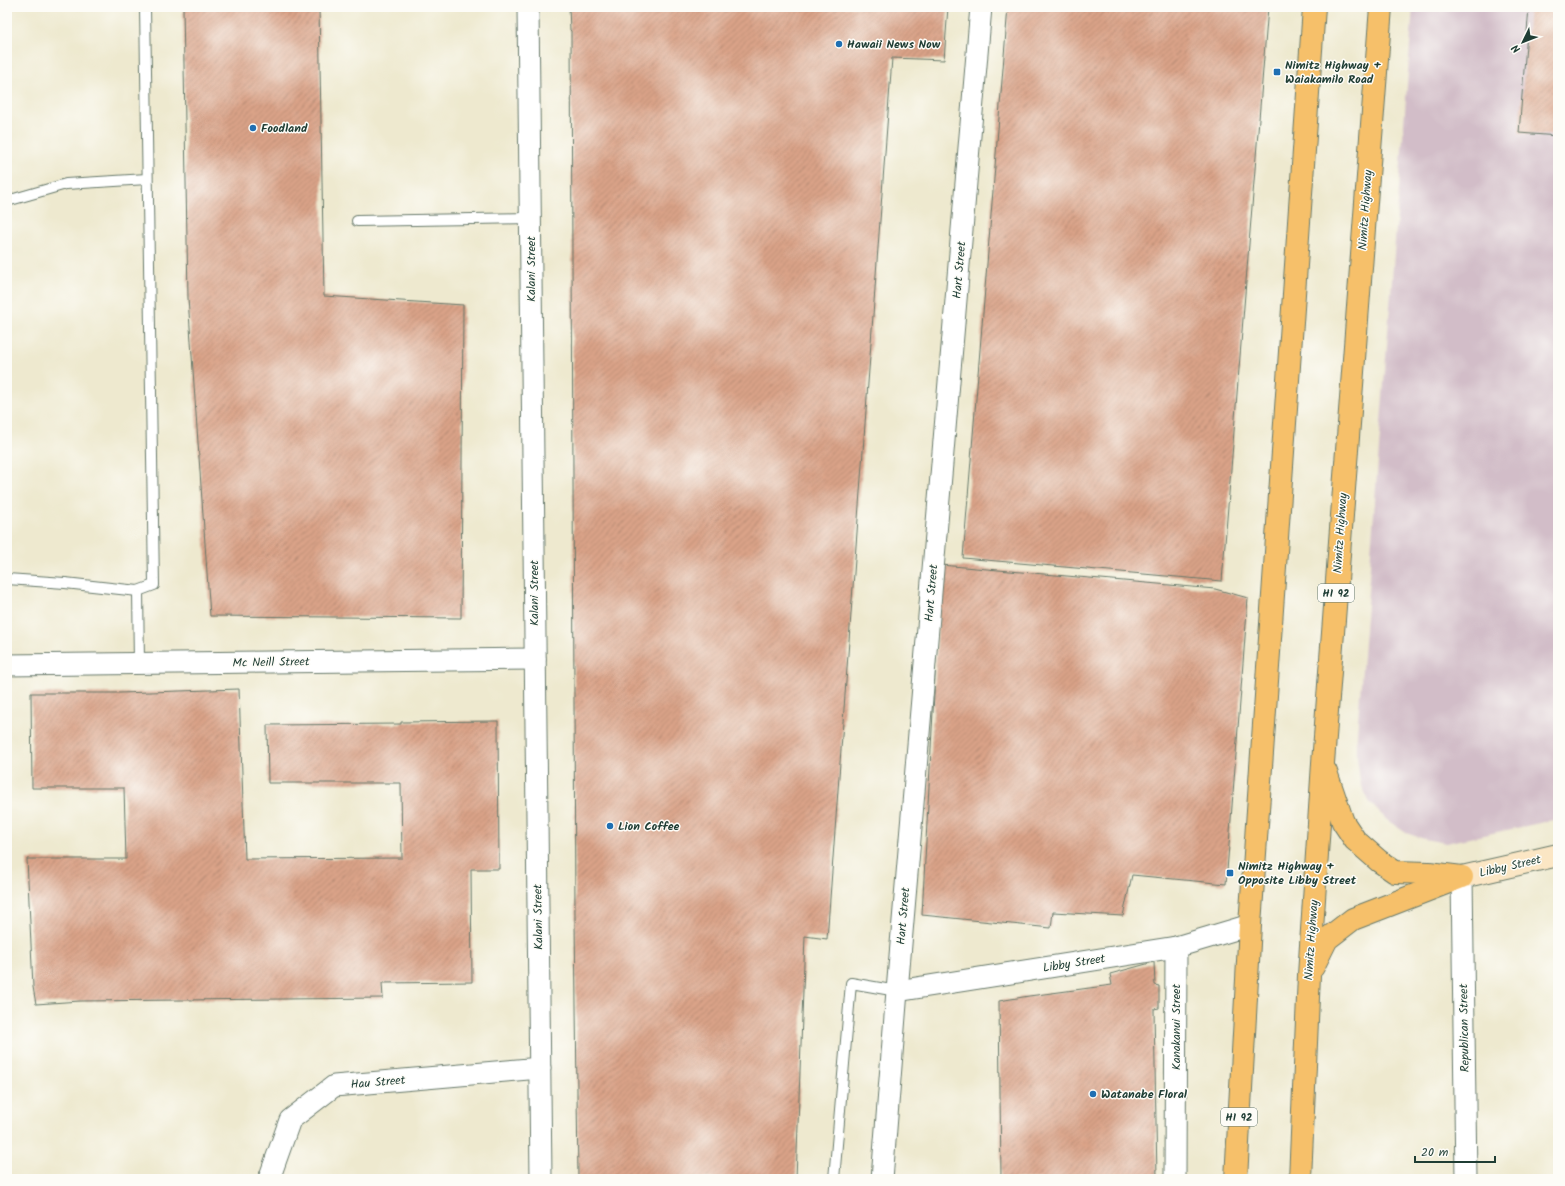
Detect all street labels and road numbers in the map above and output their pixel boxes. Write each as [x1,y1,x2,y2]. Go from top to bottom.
street label: Nimitz Highway [1353,169,1378,251]
street label: Kalani Street [522,236,541,302]
street label: Hart Street [948,240,971,300]
street label: Nimitz Highway [1328,492,1353,574]
street label: Kalani Street [525,560,544,626]
street label: Hart Street [920,563,943,623]
road number: HI 92 [1318,584,1354,602]
street label: Mc Neill Street [232,652,310,673]
street label: Libby Street [1477,850,1543,883]
street label: Kalani Street [528,884,549,950]
street label: Hart Street [892,886,915,946]
street label: Nimitz Highway [1299,899,1324,981]
street label: Libby Street [1042,949,1107,978]
street label: Republican Street [1454,983,1475,1072]
street label: Kanakanui Street [1167,984,1186,1070]
street label: Hau Street [350,1071,406,1094]
road number: HI 92 [1221,1108,1257,1126]

